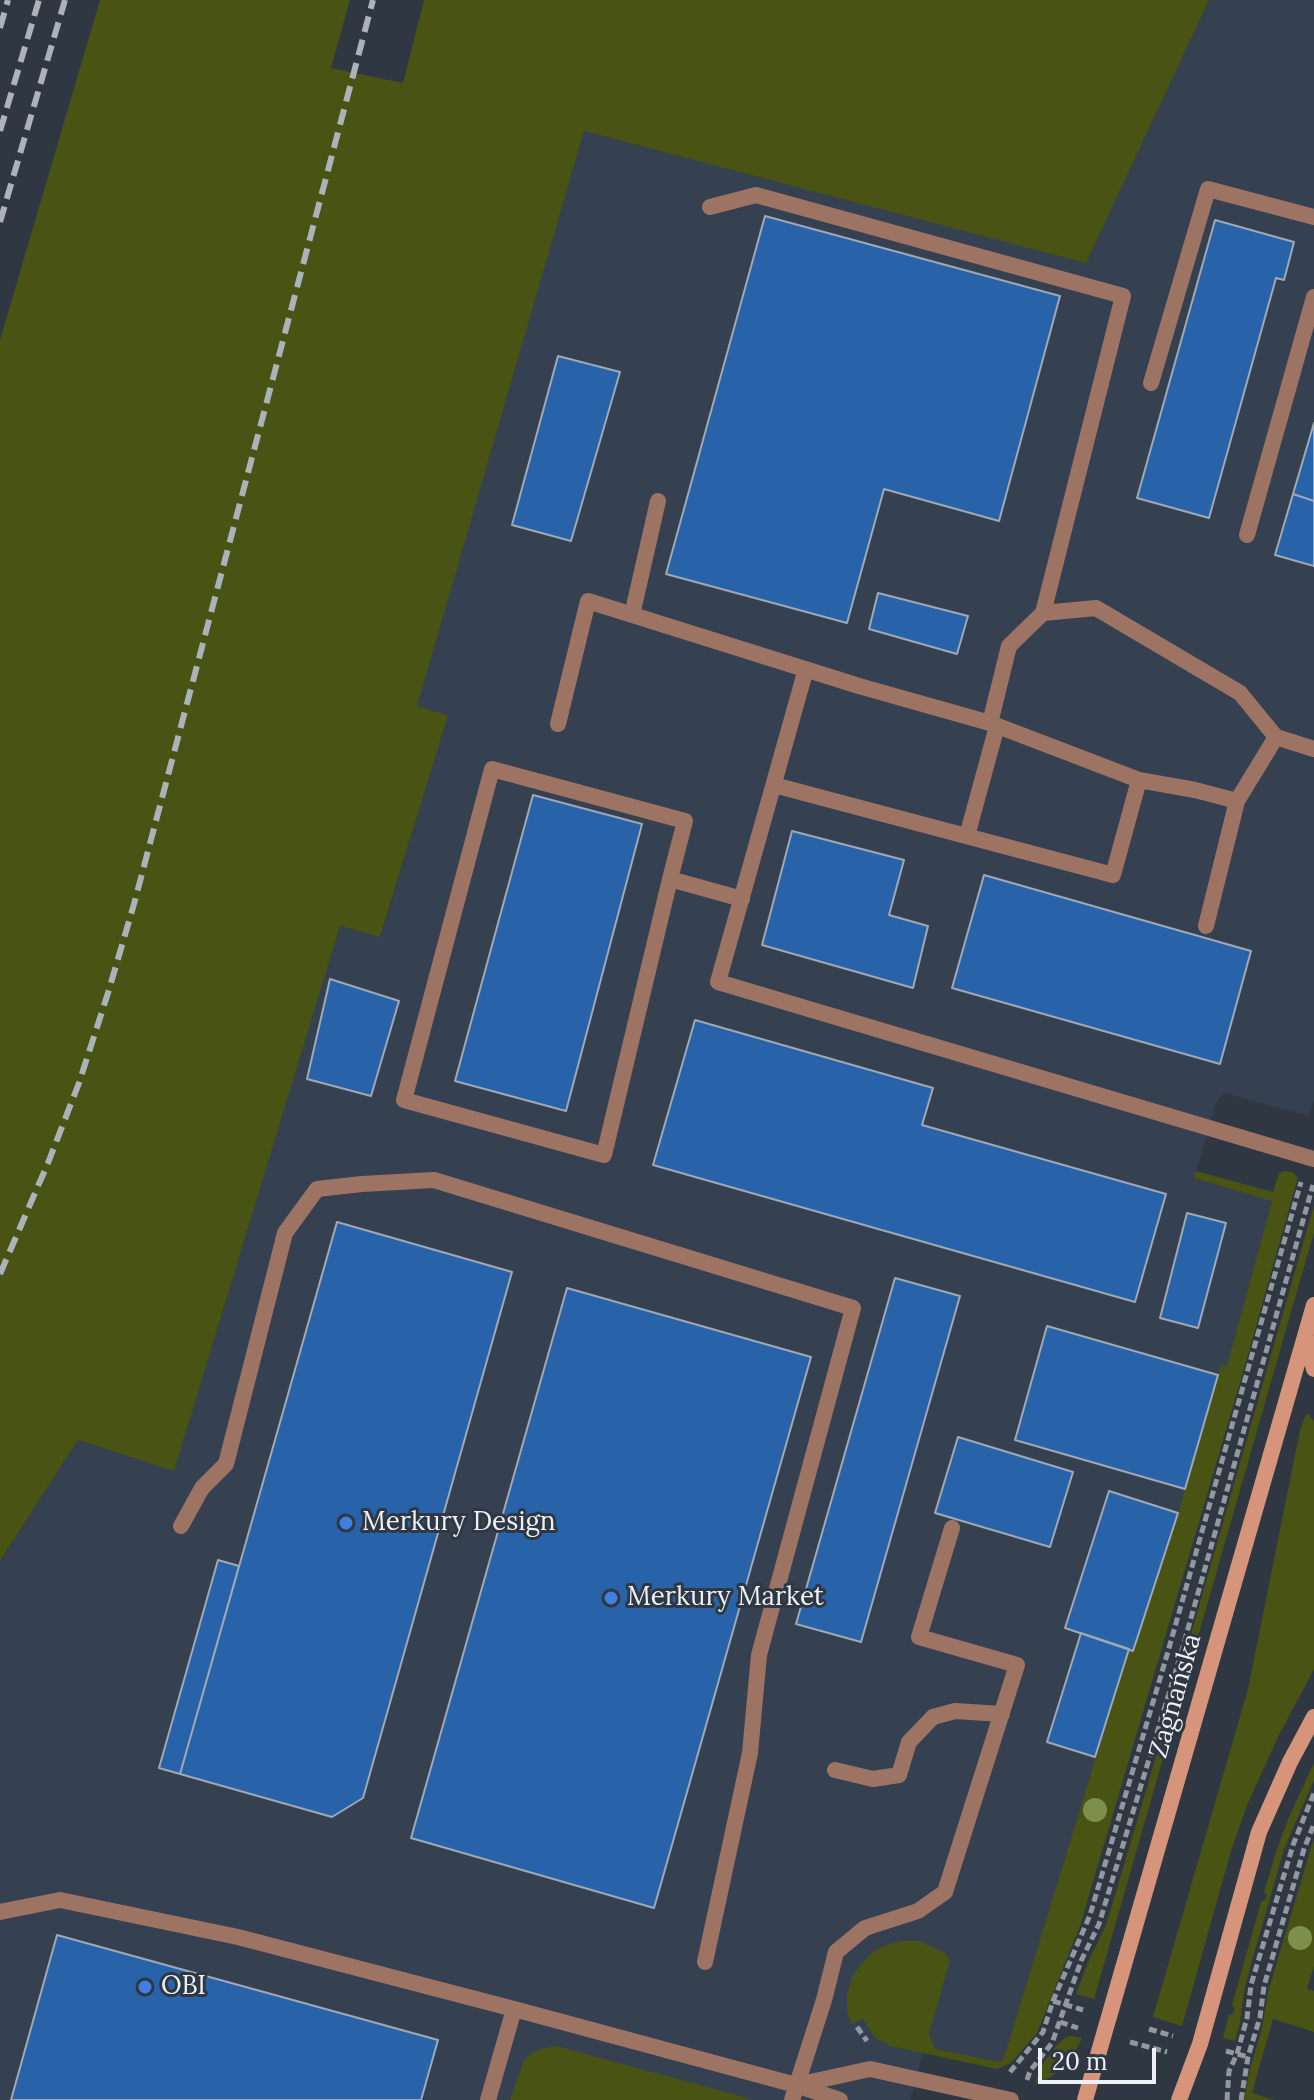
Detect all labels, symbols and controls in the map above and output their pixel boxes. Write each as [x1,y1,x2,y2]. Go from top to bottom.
place label: Merkury Design [362,1507,556,1539]
marker: Merkury Design [337,1514,355,1532]
place label: Merkury Market [627,1582,824,1614]
marker: Merkury Market [602,1589,620,1607]
street label: Zagnańska [1143,1630,1209,1762]
place label: OBI [161,1971,206,2003]
marker: OBI [136,1978,154,1996]
scale bar [1042,2032,1160,2082]
text: 20 m [1052,2046,1108,2077]

